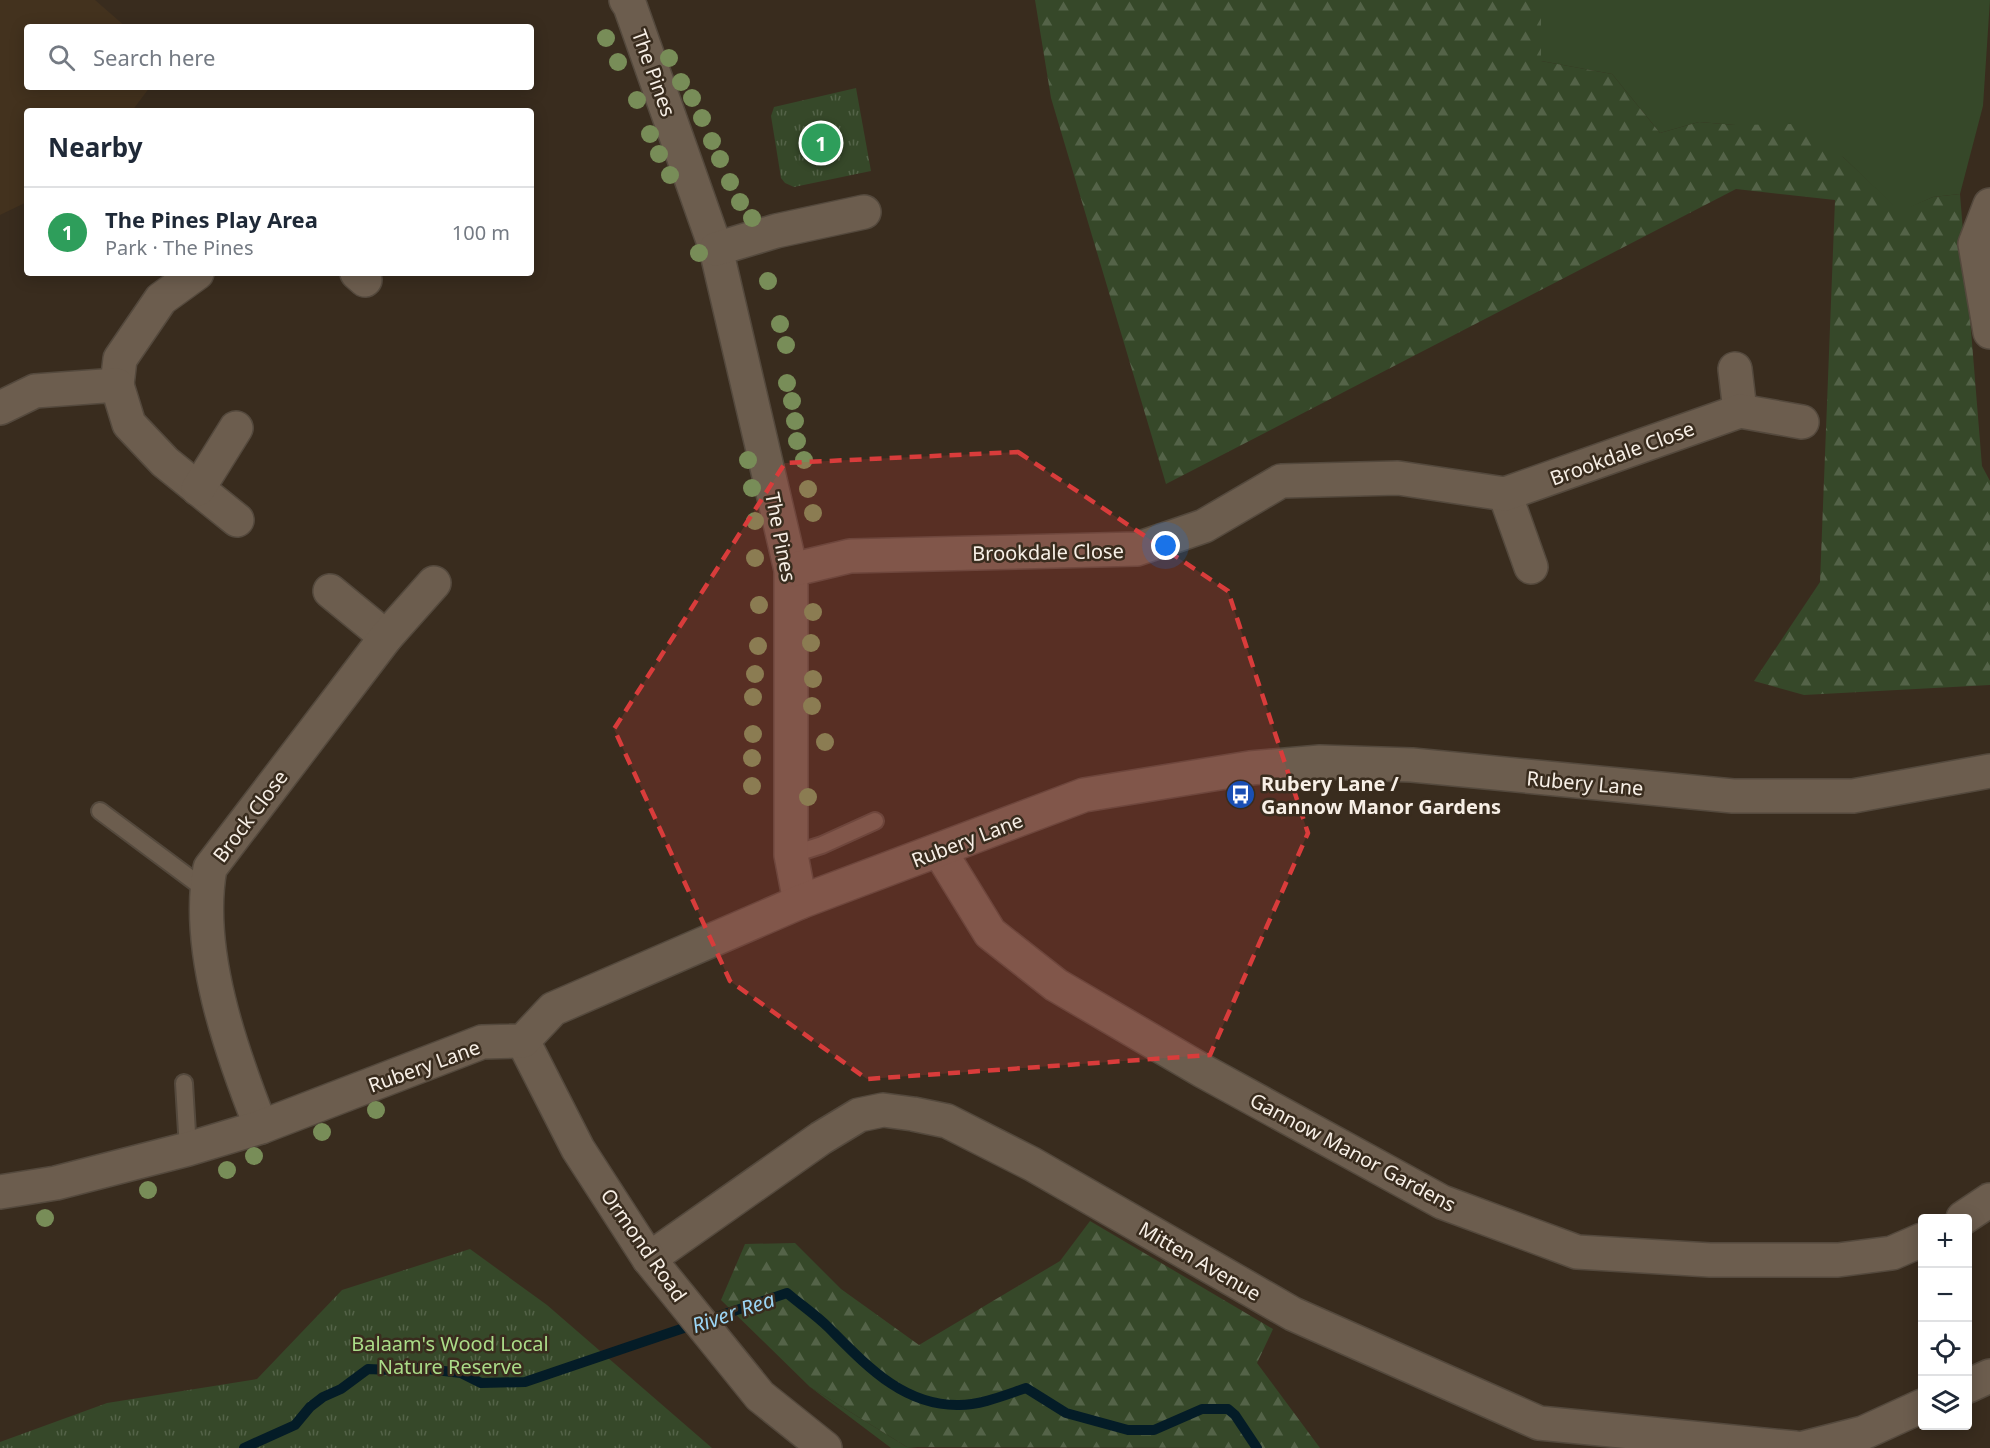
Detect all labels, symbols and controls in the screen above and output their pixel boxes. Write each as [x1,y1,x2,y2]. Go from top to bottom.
search box [24,24,534,90]
street label: The Pines [626,26,682,120]
icon: search [45,41,78,74]
text: Search here [93,42,215,72]
pin: 1 [802,120,840,166]
text: Nearby [48,129,143,165]
text: The Pines Play Area [105,204,318,234]
text: 1 [62,219,73,246]
text: 100 m [452,219,510,246]
text: Park · The Pines [105,234,253,261]
street label: Brookdale Close [1546,414,1698,492]
street label: The Pines [759,490,803,584]
your location [1151,531,1180,560]
street label: Brookdale Close [972,537,1124,567]
street label: Brock Close [206,764,294,868]
street label: Rubery Lane [1525,764,1645,802]
place label: Rubery Lane / Gannow Manor Gardens [1261,770,1501,820]
bus stop icon: Rubery Lane / Gannow Manor Gardens [1224,778,1256,810]
street label: Rubery Lane [907,806,1027,874]
street label: Rubery Lane [364,1033,484,1099]
street label: Gannow Manor Gardens [1245,1086,1461,1218]
street label: Ormond Road [595,1183,693,1307]
map controls [1918,1214,1972,1430]
button: + [1918,1214,1972,1268]
street label: Mitten Avenue [1134,1215,1266,1307]
button: − [1918,1268,1972,1322]
water label: River Rea [688,1285,778,1339]
button: locate [1918,1322,1972,1376]
park label: Balaam's Wood Local Nature Reserve [351,1330,549,1380]
button: layers [1918,1376,1972,1430]

